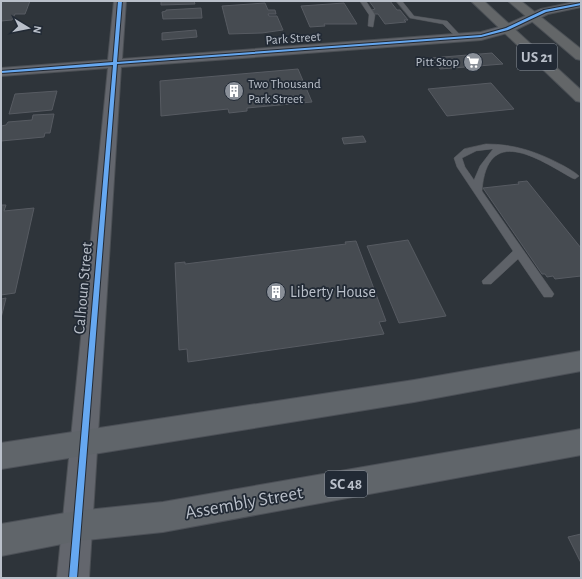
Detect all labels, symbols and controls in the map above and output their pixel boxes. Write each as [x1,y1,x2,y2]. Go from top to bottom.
north arrow [8,8,48,48]
text: N [31,25,43,34]
street label: Park Street [265,31,321,47]
road number: US 21 [517,44,557,70]
supermarket icon: Pitt Stop [462,51,484,73]
place label: Pitt Stop [416,56,459,69]
place label: Two Thousand Park Street [248,78,321,106]
building icon: Two Thousand Park Street [223,80,245,102]
street label: Calhoun Street [71,241,95,335]
building icon: Liberty House [265,281,287,303]
place label: Liberty House [290,284,376,301]
road number: SC 48 [325,471,367,497]
street label: Assembly Street [184,483,304,523]

